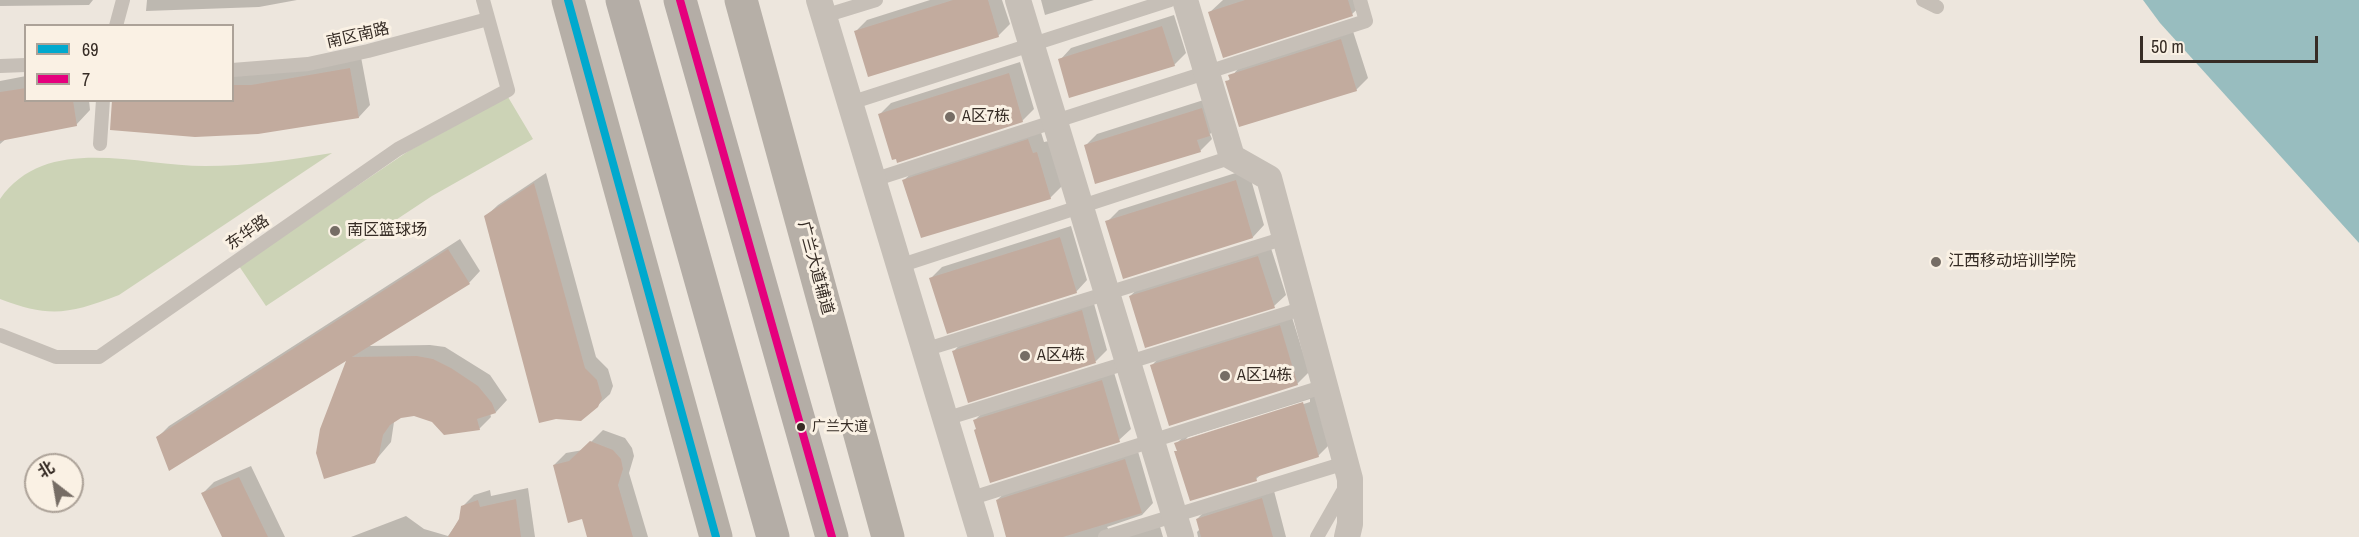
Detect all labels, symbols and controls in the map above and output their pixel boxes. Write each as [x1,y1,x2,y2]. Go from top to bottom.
street label: 南区南路 [325,19,391,53]
legend [24,24,234,102]
scale bar [2143,24,2322,62]
text: 50 m [2151,34,2184,59]
text: 69 [82,37,98,62]
text: 7 [82,67,90,92]
place label: A区7栋 [962,107,1010,127]
marker: A区7栋 [943,110,957,124]
street label: 东华路 [223,211,273,255]
street label: 广兰大道辅道 [793,219,837,317]
place label: 南区篮球场 [347,221,427,241]
marker: 南区篮球场 [328,224,342,238]
place label: 江西移动培训学院 [1948,252,2076,272]
marker: 江西移动培训学院 [1929,255,1943,269]
place label: A区4栋 [1037,346,1085,366]
marker: A区4栋 [1018,349,1032,363]
place label: A区14栋 [1237,366,1292,386]
marker: A区14栋 [1218,369,1232,383]
place label: 广兰大道 [812,419,868,435]
marker: 广兰大道 [795,421,807,433]
north arrow [24,453,84,513]
text: 北 [33,456,58,483]

